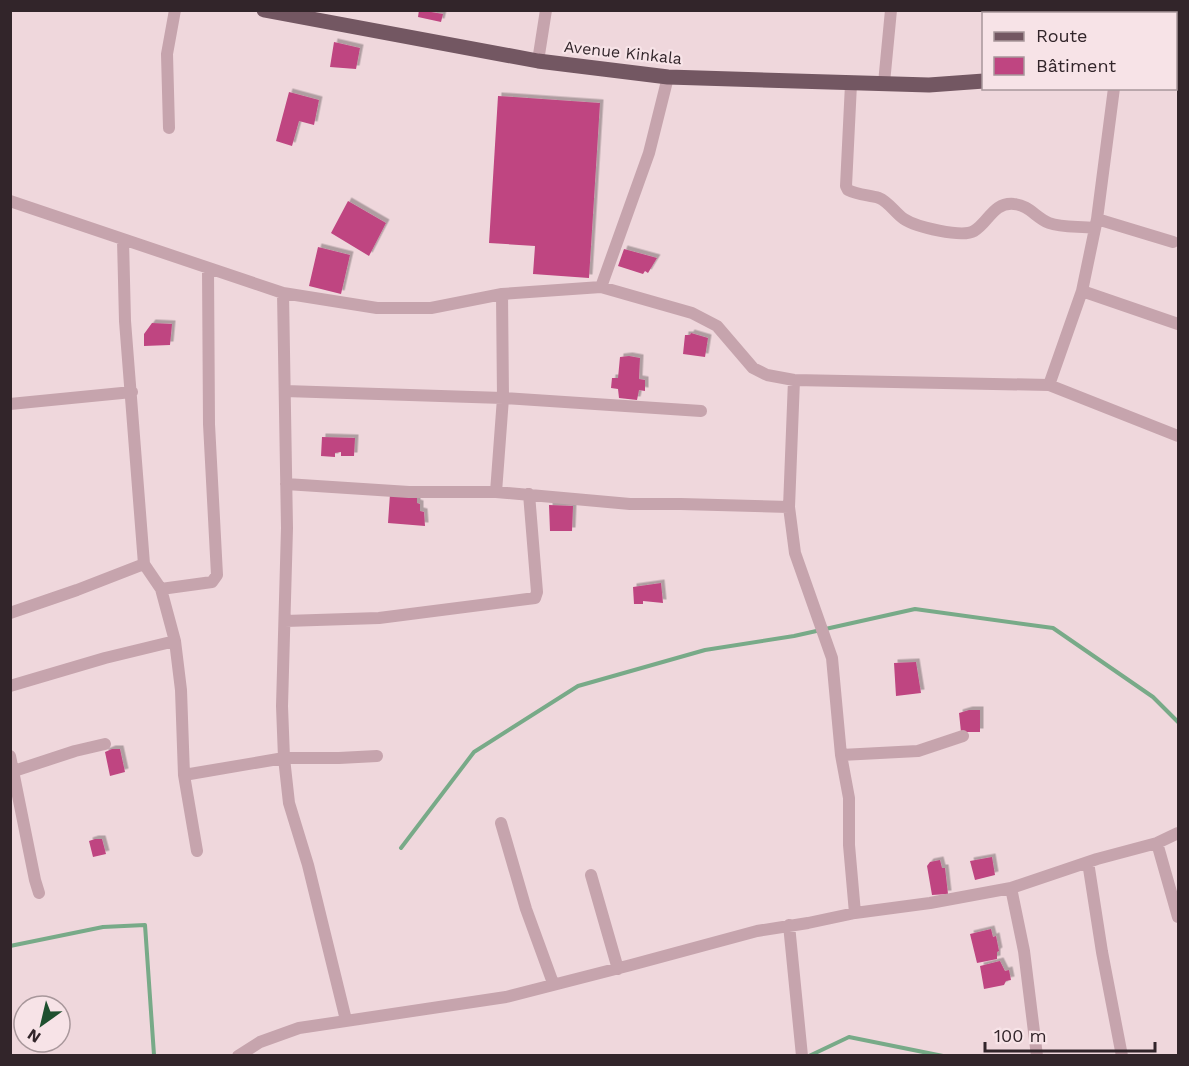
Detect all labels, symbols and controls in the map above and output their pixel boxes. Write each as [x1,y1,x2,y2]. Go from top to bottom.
legend [982,12,1177,90]
text: Route [1036,25,1088,46]
street label: Avenue Kinkala [563,37,683,68]
text: Bâtiment [1036,55,1116,76]
north arrow [12,994,72,1054]
scale bar [985,1015,1154,1053]
text: N [24,1025,44,1047]
text: 100 m [994,1025,1047,1046]

